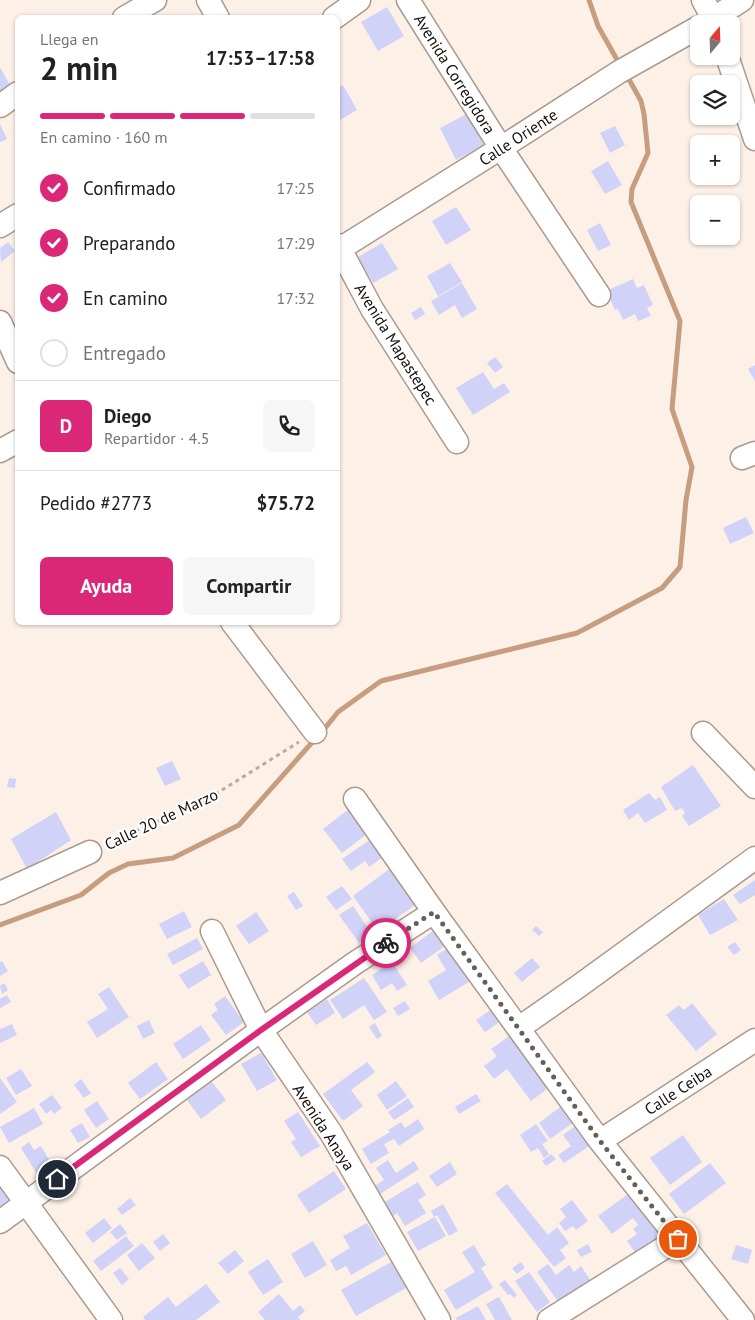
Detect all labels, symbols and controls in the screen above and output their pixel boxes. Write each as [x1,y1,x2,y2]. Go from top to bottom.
street label: Avenida Corregidora [410,10,500,138]
north arrow [690,15,740,65]
map controls [690,15,740,245]
text: Llega en [40,29,99,49]
text: 17:53–17:58 [206,46,315,70]
text: 2 min [40,47,118,89]
button: layers [690,75,740,125]
street label: Calle Oriente [475,104,561,170]
text: En camino · 160 m [40,127,168,147]
button: + [690,135,740,185]
icon: check [40,174,68,202]
text: Confirmado [83,176,176,200]
text: 17:25 [277,178,315,198]
button: − [690,195,740,245]
icon: check [40,229,68,257]
text: Preparando [83,231,175,255]
text: 17:29 [277,233,315,253]
street label: Avenida Mapastepec [351,280,441,408]
icon: check [40,284,68,312]
text: En camino [83,286,168,310]
text: 17:32 [277,288,315,308]
text: Entregado [83,341,166,365]
button: phone [263,400,315,452]
text: Diego [104,404,151,428]
text: D [60,414,72,438]
text: Repartidor · 4.5 [104,428,209,448]
text: Pedido #2773 [40,491,152,515]
text: $75.72 [256,491,315,515]
button: Ayuda [40,557,173,615]
button: Compartir [183,557,315,615]
street label: Calle 20 de Marzo [101,784,221,854]
courier [361,918,411,968]
icon: bike [372,929,400,957]
street label: Calle Ceiba [641,1061,715,1119]
street label: Avenida Anaya [289,1080,359,1174]
pin [36,1158,78,1200]
icon: home [43,1165,71,1193]
pin [657,1218,699,1260]
icon: bag [664,1225,692,1253]

